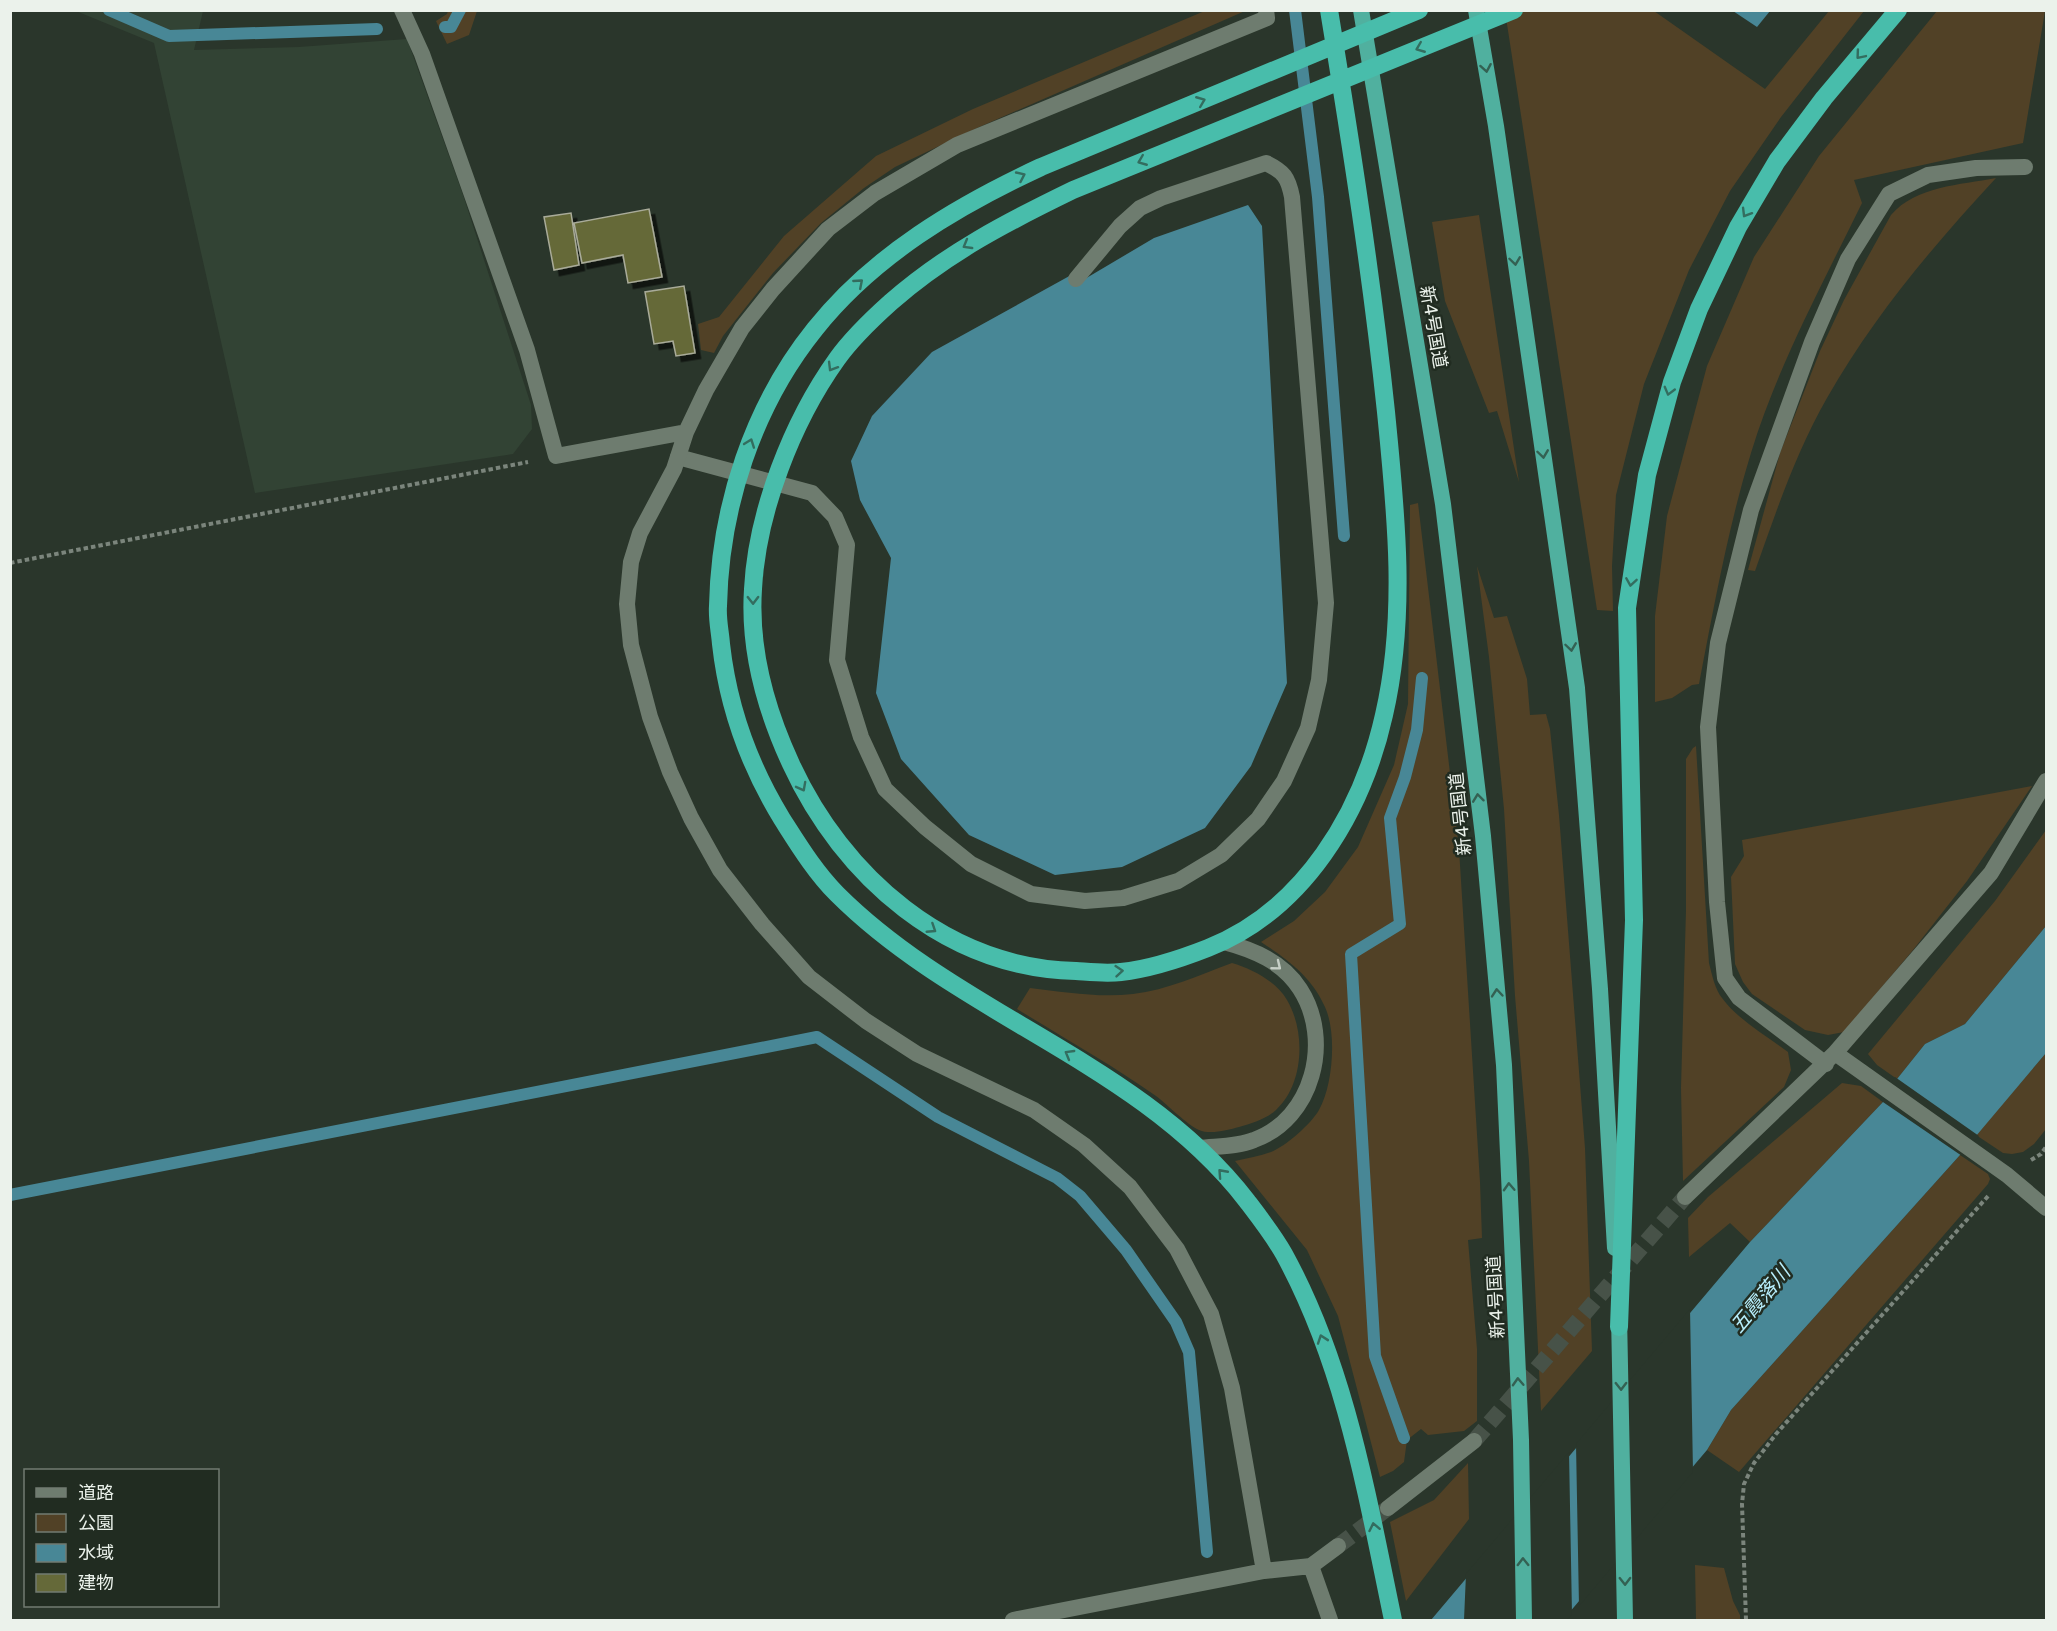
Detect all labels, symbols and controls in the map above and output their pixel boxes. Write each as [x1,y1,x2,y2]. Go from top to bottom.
one-way arrow [1416,41,1427,53]
one-way arrow [1857,48,1868,59]
one-way arrow [1479,63,1492,73]
one-way arrow [1194,96,1205,108]
one-way arrow [1138,154,1149,166]
one-way arrow [1014,172,1025,184]
one-way arrow [1742,207,1754,217]
one-way arrow [963,238,973,249]
one-way arrow [1509,256,1521,266]
one-way arrow [852,279,863,290]
street label: 新4号国道 [1416,284,1452,370]
one-way arrow [828,361,840,371]
one-way arrow [1664,386,1677,396]
one-way arrow [743,438,756,448]
one-way arrow [1537,449,1549,459]
one-way arrow [1625,578,1637,587]
one-way arrow [747,596,759,605]
one-way arrow [1564,642,1576,652]
street label: 新4号国道 [1445,771,1475,857]
one-way arrow [795,780,806,791]
one-way arrow [1472,794,1485,803]
one-way arrow [926,921,936,933]
one-way arrow [1270,958,1281,969]
one-way arrow [1114,965,1124,978]
one-way arrow [1491,988,1504,997]
one-way arrow [1065,1050,1075,1061]
one-way arrow [1218,1169,1229,1180]
one-way arrow [1503,1183,1516,1192]
street label: 新4号国道 [1482,1255,1508,1339]
water label: 五霞落川 [1725,1259,1796,1337]
one-way arrow [1317,1334,1330,1345]
one-way arrow [1512,1377,1525,1386]
one-way arrow [1614,1381,1627,1390]
legend [24,1469,219,1607]
text: 道路 [78,1482,114,1503]
text: 公園 [78,1512,114,1533]
one-way arrow [1368,1522,1381,1532]
text: 水域 [78,1542,114,1563]
one-way arrow [1517,1558,1529,1567]
text: 建物 [78,1572,114,1593]
one-way arrow [1618,1576,1631,1585]

